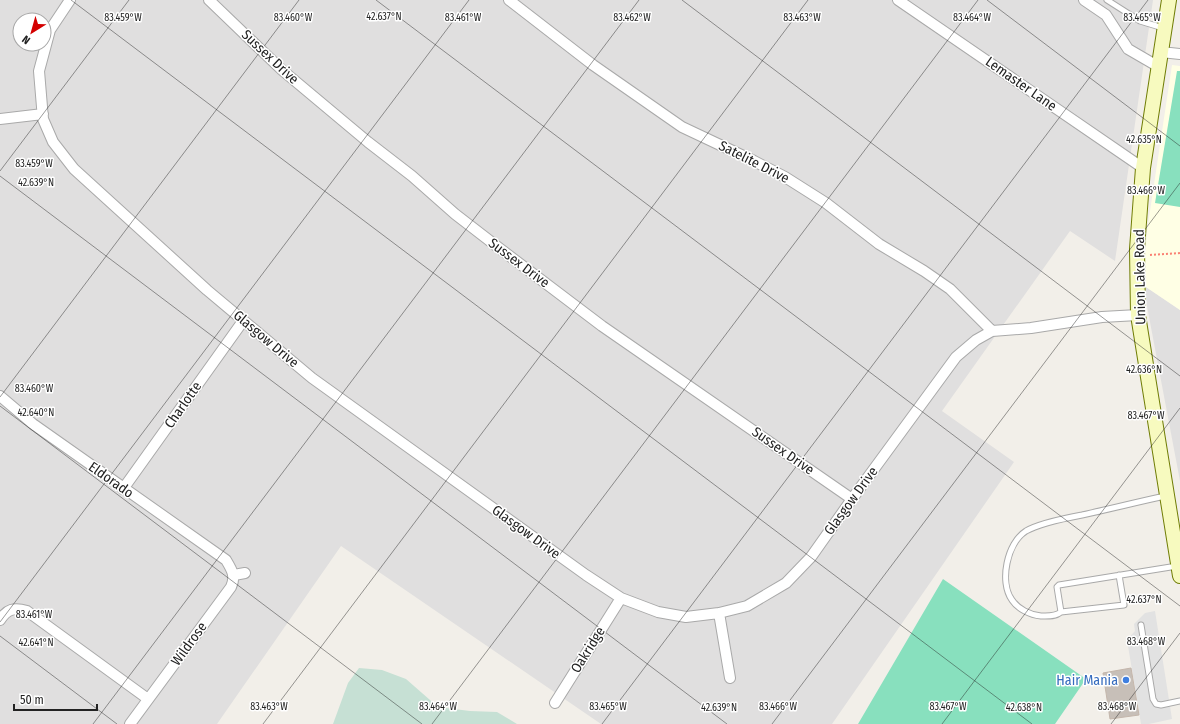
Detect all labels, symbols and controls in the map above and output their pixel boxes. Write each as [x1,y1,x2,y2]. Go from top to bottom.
text: 42.637°N [366,11,402,23]
north arrow [12,12,52,52]
text: 83.459°W [104,12,142,24]
text: 83.460°W [274,12,313,24]
text: 83.461°W [445,12,482,24]
text: 83.462°W [613,12,651,24]
text: 83.463°W [783,12,821,24]
text: 83.464°W [953,12,992,24]
text: 83.465°W [1123,12,1161,24]
street label: Sussex Drive [238,26,302,88]
text: N [20,32,33,47]
street label: Lemaster Lane [982,53,1060,115]
text: 42.635°N [1126,134,1162,146]
street label: Satelite Drive [716,137,792,187]
text: 83.459°W [15,158,53,170]
text: 42.639°N [18,177,54,189]
text: 83.466°W [1127,185,1166,197]
street label: Union Lake Road [1131,229,1149,325]
street label: Sussex Drive [485,235,553,291]
street label: Glasgow Drive [230,307,302,371]
text: 42.636°N [1126,364,1162,376]
street label: Charlotte [161,378,205,432]
text: 83.460°W [15,383,54,395]
text: 42.640°N [18,407,54,419]
text: 83.467°W [1127,410,1165,422]
street label: Sussex Drive [749,423,817,479]
street label: Eldorado [85,458,137,502]
street label: Glasgow Drive [821,463,881,538]
street label: Glasgow Drive [489,502,564,562]
text: 42.637°N [1126,594,1162,606]
text: 83.461°W [16,609,53,621]
street label: Wildrose [167,619,211,669]
street label: Oakridge [567,624,609,676]
text: 83.468°W [1127,636,1166,648]
text: 42.641°N [18,637,54,649]
place label: Hair Mania [1056,672,1118,689]
marker: Hair Mania [1121,675,1131,685]
scale bar [14,686,97,712]
text: 50 m [20,693,44,707]
text: 83.463°W [250,701,288,713]
text: 83.464°W [419,701,458,713]
text: 83.465°W [589,701,627,713]
text: 83.466°W [759,701,798,713]
text: 83.467°W [929,701,967,713]
text: 83.468°W [1098,701,1137,713]
text: 42.639°N [701,702,737,714]
text: 42.638°N [1006,702,1042,714]

